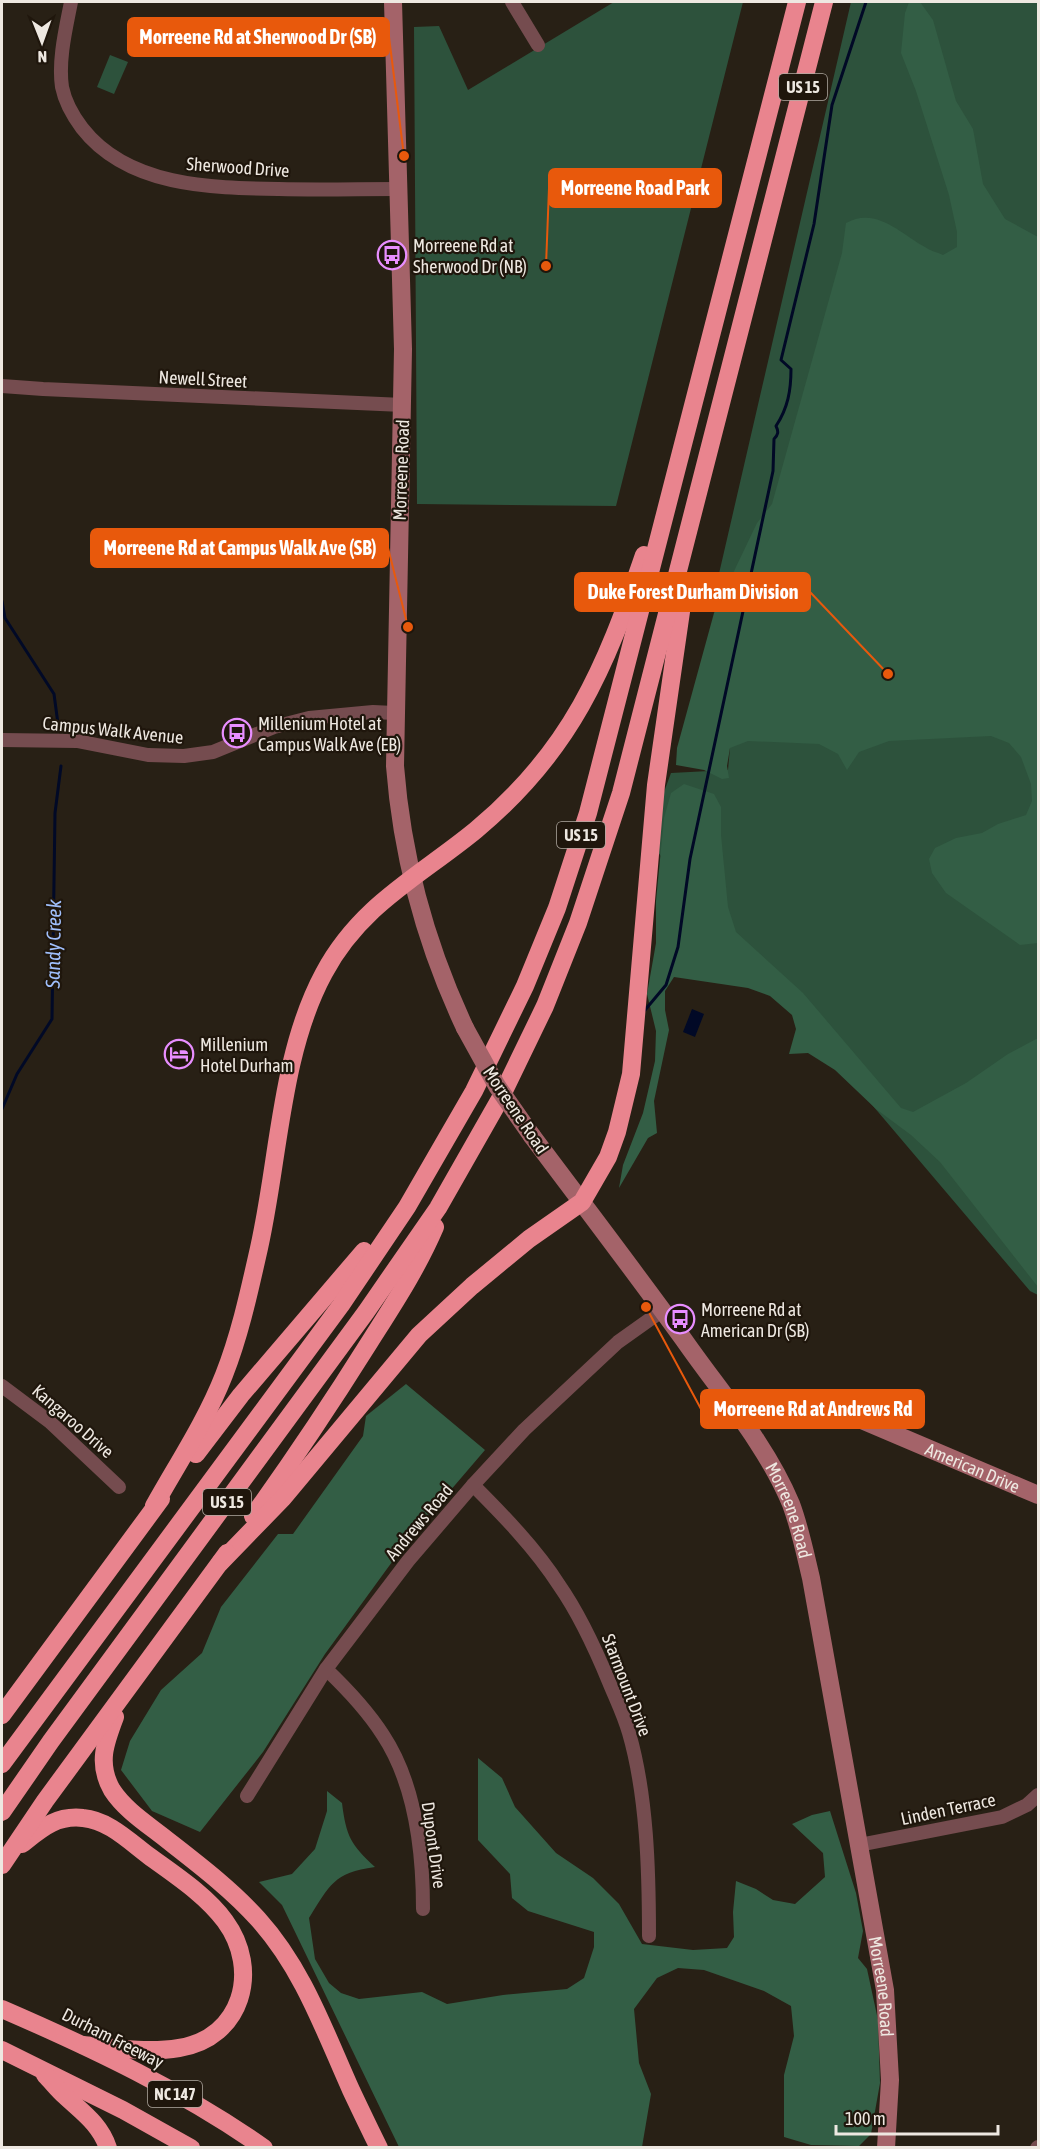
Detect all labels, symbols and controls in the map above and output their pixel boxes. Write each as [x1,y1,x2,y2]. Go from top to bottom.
north arrow [12,12,72,72]
callout: Morreene Rd at Sherwood Dr (SB) [128,18,389,56]
text: Morreene Rd at Sherwood Dr (SB) [139,25,377,48]
text: N [37,48,47,66]
road number: US 15 [779,74,827,100]
street label: Sherwood Drive [186,153,290,181]
callout: Morreene Road Park [549,169,721,207]
text: Morreene Road Park [561,176,709,199]
place label: Morreene Rd at Sherwood Dr (NB) [413,235,527,277]
bus stop icon: Morreene Rd at Sherwood Dr (NB) [376,239,408,271]
street label: Newell Street [158,366,248,392]
street label: Morreene Road [389,419,413,521]
callout: Morreene Rd at Campus Walk Ave (SB) [91,529,388,567]
text: Morreene Rd at Campus Walk Ave (SB) [103,536,377,559]
callout: Duke Forest Durham Division [575,573,810,611]
text: Duke Forest Durham Division [588,580,798,603]
street label: Campus Walk Avenue [42,712,184,748]
place label: Millenium Hotel at Campus Walk Ave (EB) [258,713,401,755]
bus stop icon: Millenium Hotel at Campus Walk Ave (EB) [221,717,253,749]
road number: US 15 [557,822,605,848]
water label: Sandy Creek [41,899,65,990]
place label: Millenium Hotel Durham [200,1034,293,1076]
hotel icon: Millenium Hotel Durham [163,1038,195,1070]
street label: Morreene Road [479,1062,553,1158]
place label: Morreene Rd at American Dr (SB) [701,1299,809,1341]
bus stop icon: Morreene Rd at American Dr (SB) [664,1303,696,1335]
street label: Kangaroo Drive [28,1380,118,1462]
callout: Morreene Rd at Andrews Rd [701,1390,924,1428]
text: Morreene Rd at Andrews Rd [713,1397,913,1420]
street label: American Drive [922,1438,1023,1497]
street label: Morreene Road [762,1458,816,1560]
street label: Andrews Road [381,1480,457,1564]
road number: US 15 [203,1489,251,1515]
street label: Starmount Drive [598,1631,656,1739]
street label: Linden Terrace [899,1789,997,1829]
street label: Dupont Drive [418,1800,450,1890]
street label: Morreene Road [865,1934,898,2037]
street label: Durham Freeway [59,2003,167,2073]
road number: NC 147 [148,2081,202,2107]
scale bar [836,2098,998,2136]
text: 100 m [845,2108,886,2129]

